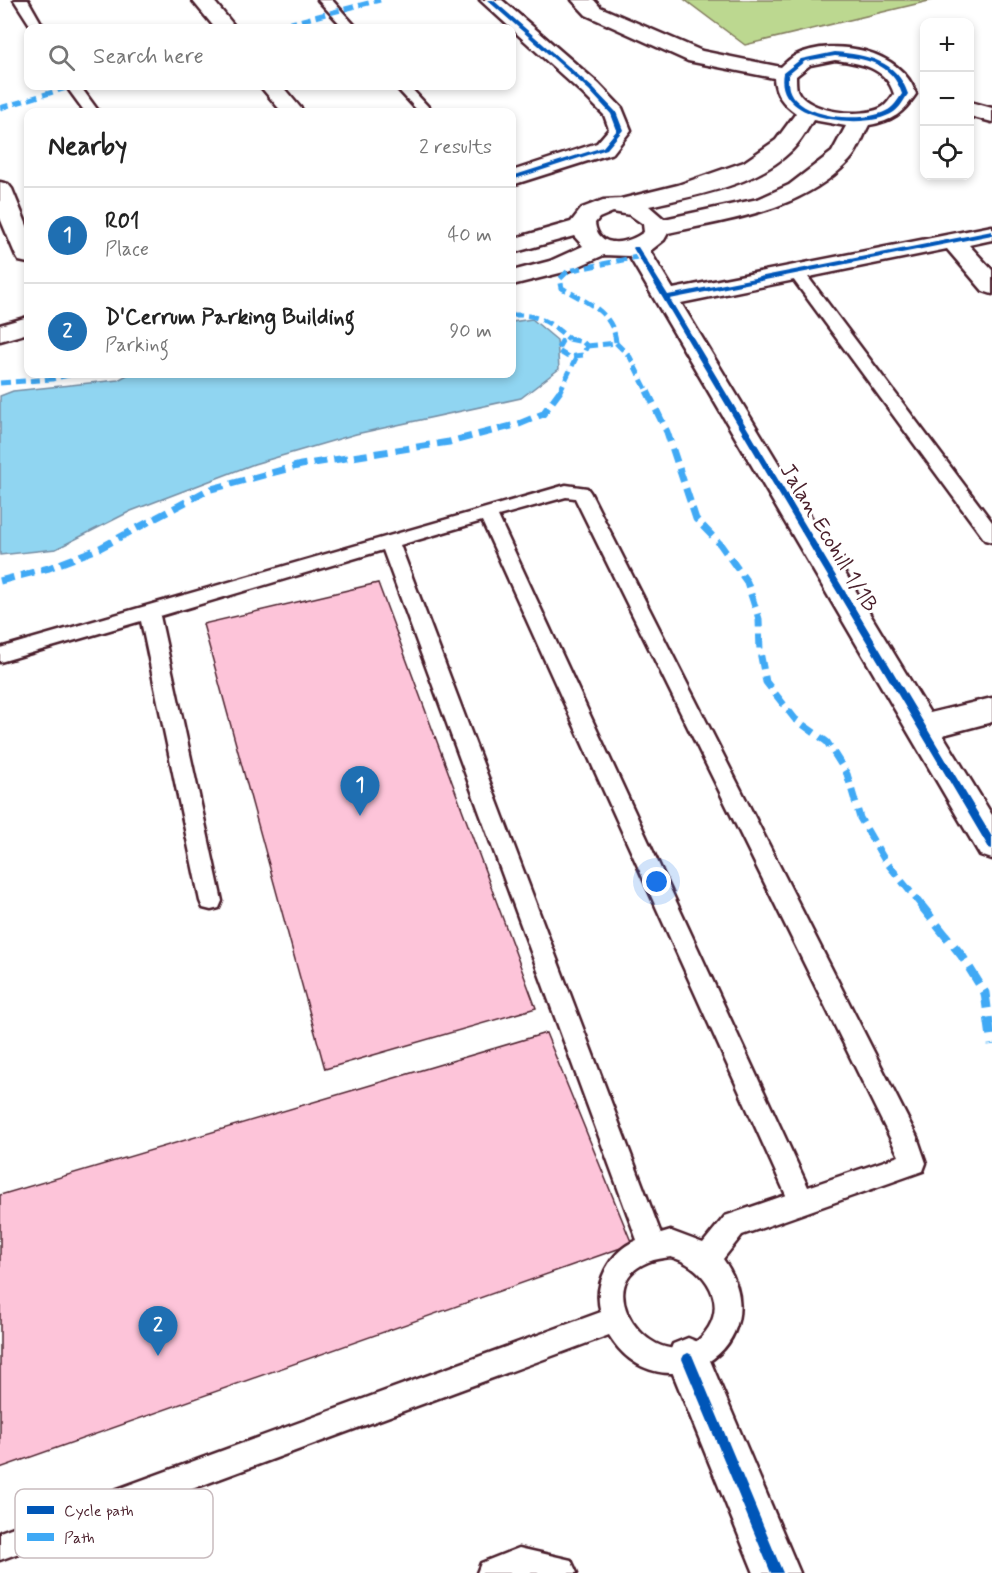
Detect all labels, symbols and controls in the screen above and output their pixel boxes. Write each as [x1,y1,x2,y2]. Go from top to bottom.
map controls [920,18,974,180]
button: + [920,18,974,72]
search box [24,24,516,90]
icon: search [45,41,78,74]
text: Search here [93,43,204,71]
button: − [920,72,974,126]
button: locate [920,126,974,180]
text: Nearby [48,130,127,164]
text: 2 results [419,134,492,161]
text: R01 [105,208,140,236]
text: 1 [63,222,72,249]
text: 40 m [448,222,492,249]
text: Place [105,236,149,263]
text: D'Cerrum Parking Building [105,304,355,332]
text: 2 [63,318,72,345]
text: 90 m [449,318,492,345]
text: Parking [105,332,169,359]
street label: Jalan Ecohill 1/1B [773,458,884,618]
pin: 1 [340,766,380,816]
your location [642,867,671,896]
pin: 2 [138,1306,178,1356]
legend [15,1489,213,1558]
text: Cycle path [64,1501,134,1522]
text: Path [64,1528,95,1549]

